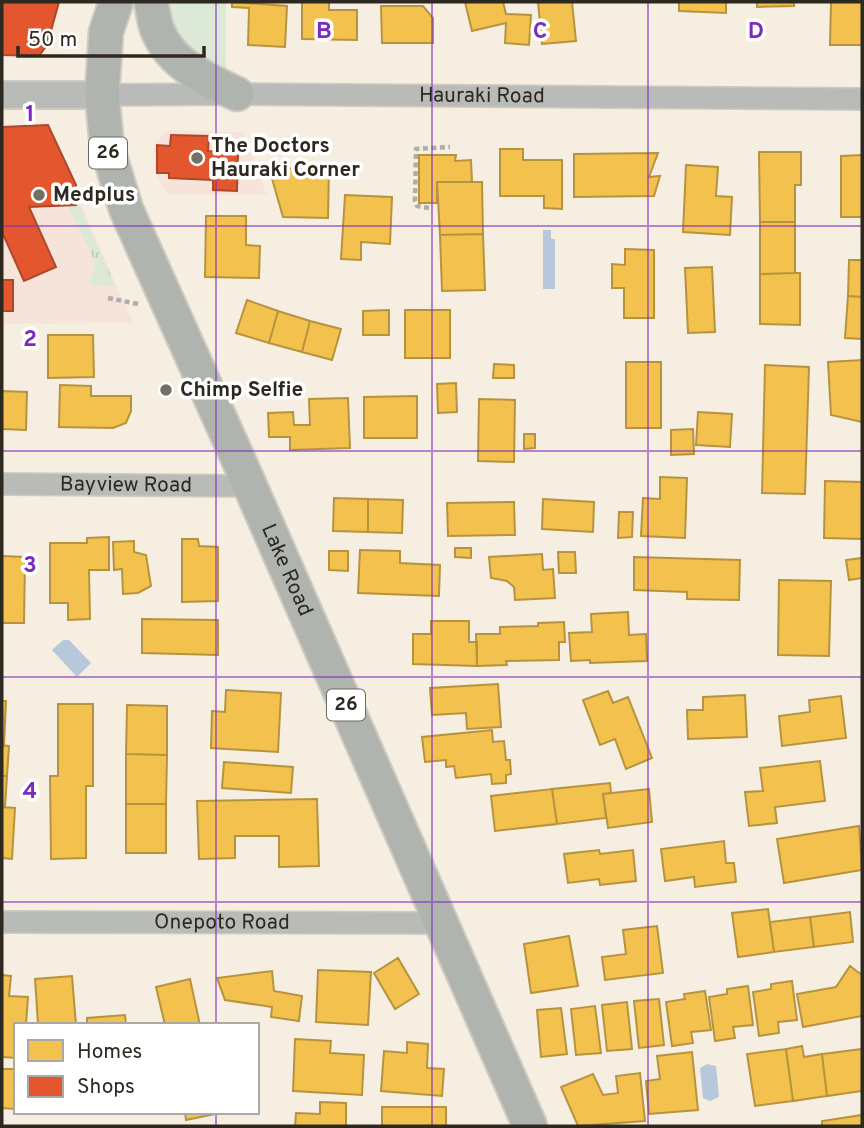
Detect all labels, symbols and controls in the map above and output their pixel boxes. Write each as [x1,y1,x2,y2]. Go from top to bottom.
scale bar [18,14,203,58]
text: B [316,18,332,47]
text: C [533,18,547,47]
text: D [748,18,764,47]
text: 50 m [28,27,77,54]
street label: Hauraki Road [419,82,545,110]
text: 1 [25,101,35,130]
place label: The Doctors Hauraki Corner [211,133,360,184]
road number: 26 [89,138,127,168]
marker: The Doctors Hauraki Corner [189,150,205,166]
place label: Medplus [53,182,135,209]
marker: Medplus [31,187,47,203]
text: 2 [23,326,37,355]
place label: Chimp Selfie [180,377,303,404]
marker: Chimp Selfie [158,382,174,398]
street label: Bayview Road [60,471,192,499]
street label: Lake Road [255,520,319,620]
text: 3 [23,552,37,581]
road number: 26 [327,690,365,720]
text: 4 [23,778,37,807]
street label: Onepoto Road [154,909,290,936]
legend [14,1023,259,1114]
text: Homes [77,1039,142,1066]
text: Shops [77,1074,135,1101]

